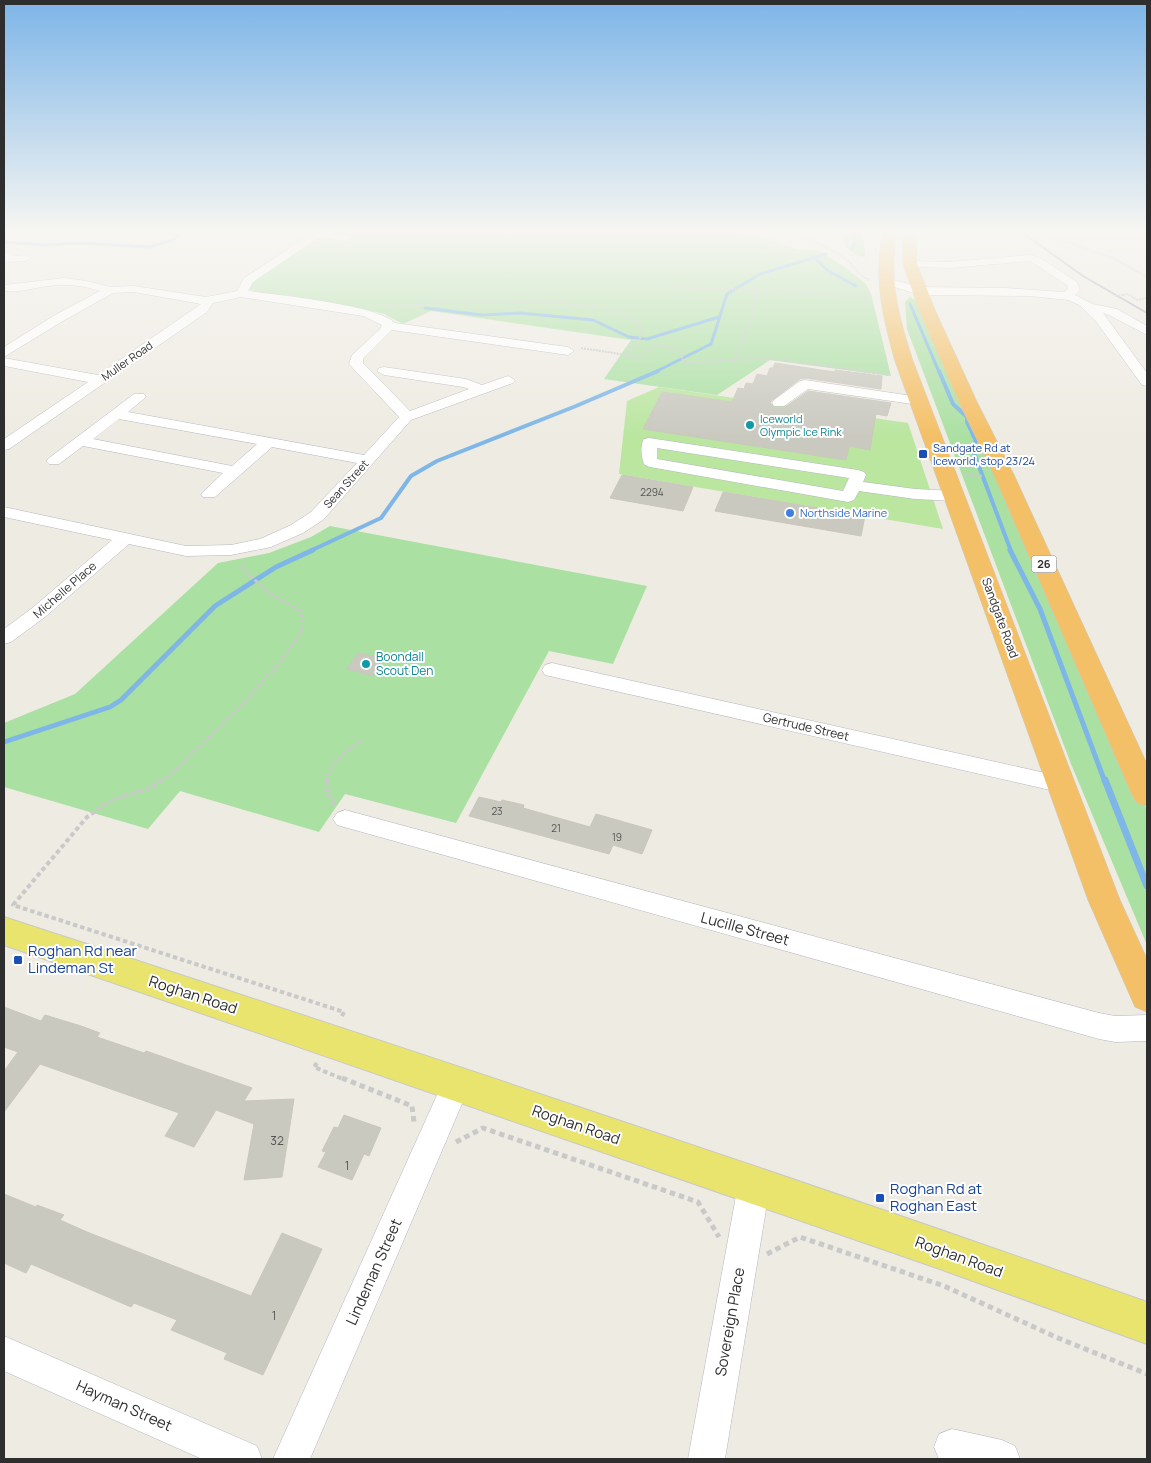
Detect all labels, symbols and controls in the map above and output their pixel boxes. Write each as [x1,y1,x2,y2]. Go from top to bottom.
street label: Muller Road [98,337,155,384]
place label: Iceworld Olympic Ice Rink [760,411,842,439]
marker: Iceworld Olympic Ice Rink [744,419,756,431]
place label: Sandgate Rd at Iceworld, stop 23/24 [933,440,1035,468]
marker: Sandgate Rd at Iceworld, stop 23/24 [917,448,929,460]
street label: Sean Street [320,456,371,511]
house number: 2294 [640,485,664,499]
place label: Northside Marine [800,505,888,520]
marker: Northside Marine [784,507,796,519]
road number: 26 [1032,556,1056,572]
street label: Michelle Place [29,557,100,622]
street label: Sandgate Road [978,575,1023,660]
place label: Boondall Scout Den [376,648,433,679]
marker: Boondall Scout Den [360,658,372,670]
street label: Gertrude Street [761,708,851,745]
house number: 23 [491,804,503,818]
house number: 21 [551,821,561,835]
house number: 19 [612,830,622,844]
street label: Lucille Street [698,907,792,950]
place label: Roghan Rd near Lindeman St [28,940,138,978]
marker: Roghan Rd near Lindeman St [12,954,24,966]
street label: Roghan Road [146,970,240,1019]
street label: Roghan Road [529,1100,623,1149]
house number: 32 [270,1132,284,1149]
house number: 1 [345,1157,349,1174]
place label: Roghan Rd at Roghan East [890,1178,982,1216]
marker: Roghan Rd at Roghan East [874,1192,886,1204]
street label: Lindeman Street [341,1215,406,1328]
street label: Roghan Road [912,1231,1006,1282]
street label: Sovereign Place [710,1266,749,1378]
house number: 1 [272,1307,276,1324]
street label: Hayman Street [73,1375,176,1436]

